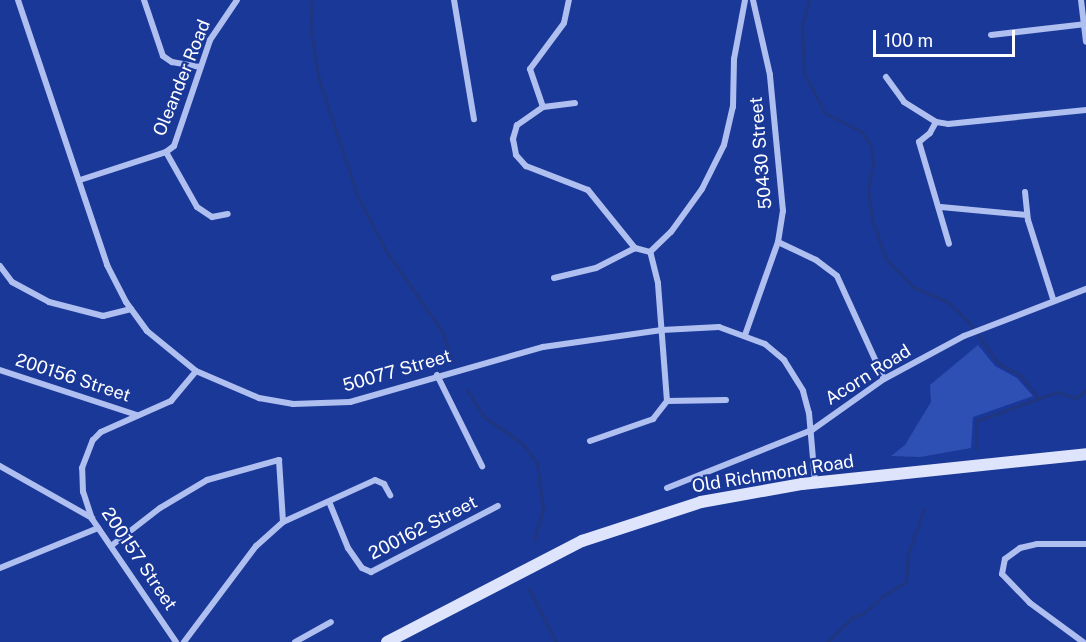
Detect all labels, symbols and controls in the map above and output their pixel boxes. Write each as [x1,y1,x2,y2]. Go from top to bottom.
street label: Oleander Road [149,17,215,139]
scale bar [876,18,1018,56]
text: 100 m [884,30,933,51]
street label: 50430 Street [745,96,777,210]
street label: Acorn Road [821,340,915,410]
street label: 50077 Street [340,345,454,397]
street label: 200156 Street [13,349,133,407]
street label: Old Richmond Road [691,451,855,497]
street label: 200162 Street [365,491,481,565]
street label: 200157 Street [97,504,181,614]

